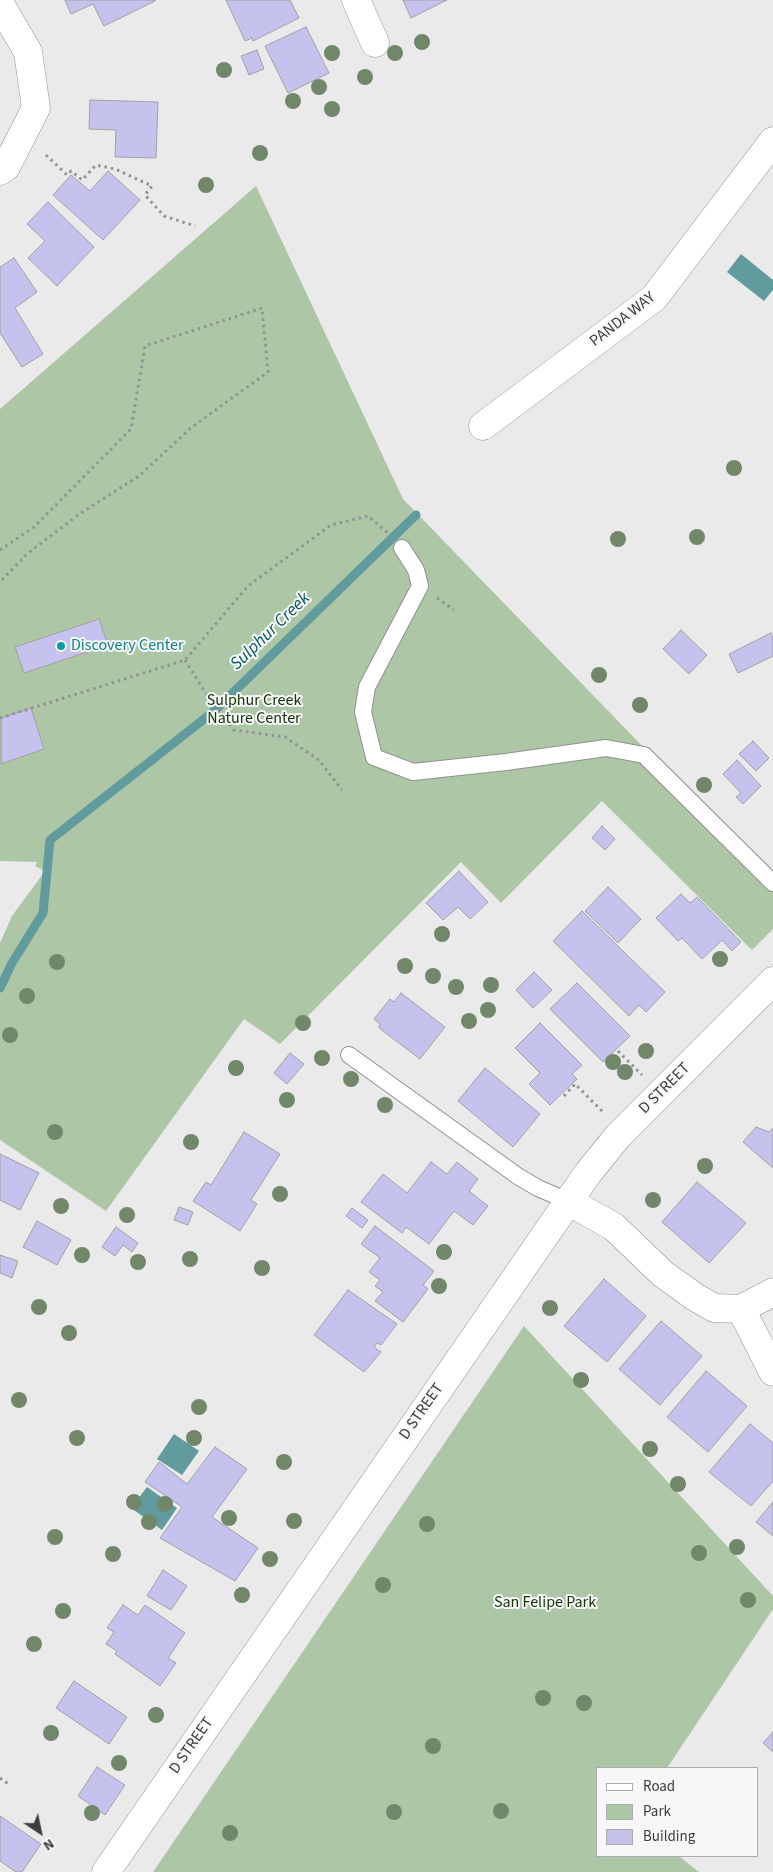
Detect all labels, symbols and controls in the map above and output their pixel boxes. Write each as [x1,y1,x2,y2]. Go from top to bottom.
street label: PANDA WAY [587,289,659,351]
water label: Sulphur Creek [226,588,316,676]
place label: Discovery Center [71,636,184,656]
marker: Discovery Center [55,640,67,652]
park label: Sulphur Creek Nature Center [207,691,301,729]
street label: D STREET [635,1059,695,1119]
street label: D STREET [396,1380,448,1444]
park label: San Felipe Park [494,1593,596,1613]
street label: D STREET [166,1714,218,1778]
legend [596,1767,758,1857]
text: Road [643,1776,675,1797]
text: Park [643,1801,671,1822]
north arrow [15,1807,65,1857]
text: Building [643,1826,695,1847]
text: N [39,1834,58,1855]

